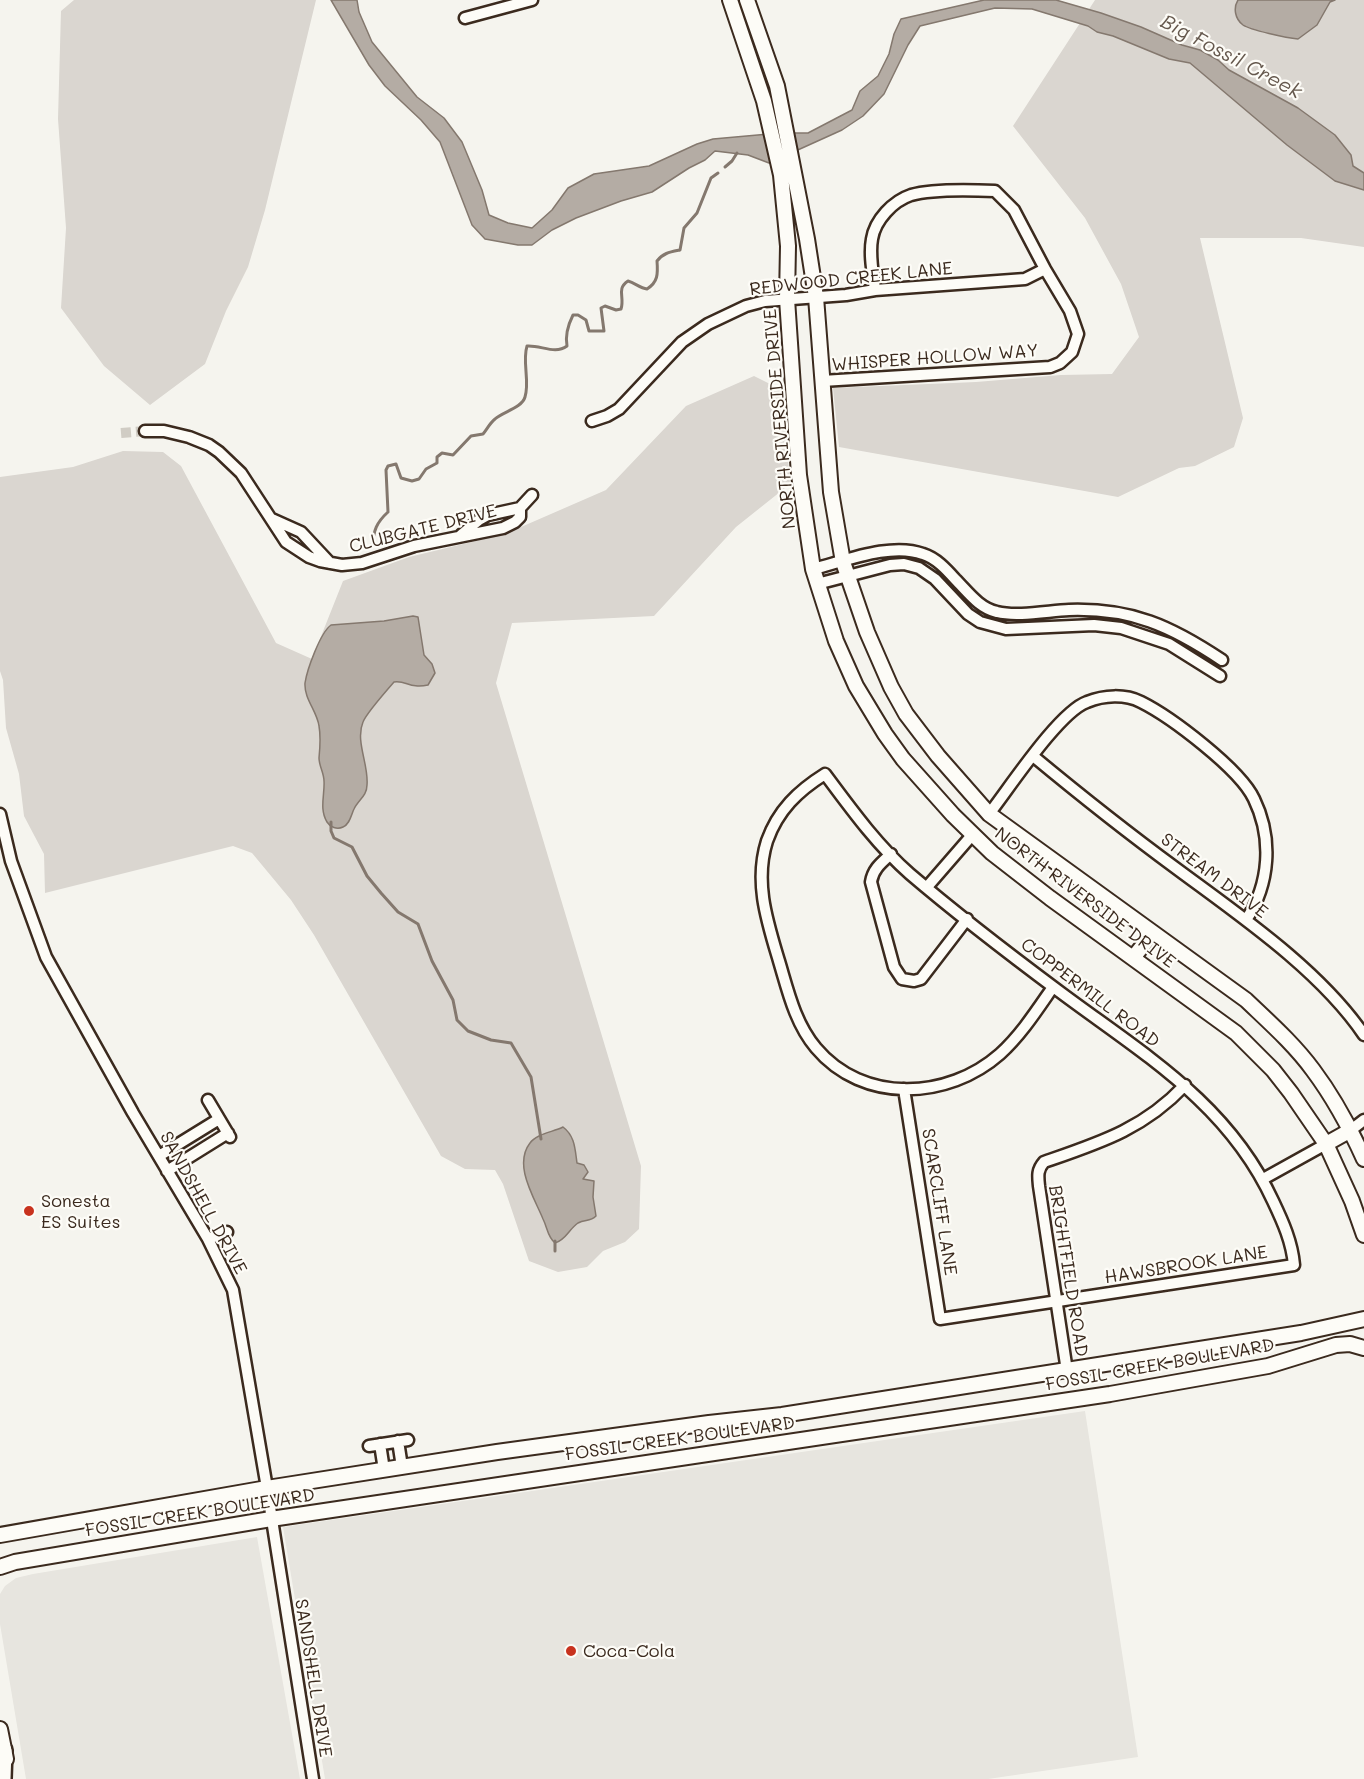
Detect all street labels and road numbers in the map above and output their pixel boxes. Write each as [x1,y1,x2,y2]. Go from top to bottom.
street label: REDWOOD CREEK LANE [748,258,954,300]
street label: NORTH RIVERSIDE DRIVE [760,308,800,530]
street label: WHISPER HOLLOW WAY [831,340,1039,376]
street label: CLUBGATE DRIVE [347,500,499,558]
street label: NORTH RIVERSIDE DRIVE [990,823,1180,973]
street label: STREAM DRIVE [1156,829,1272,923]
street label: COPPERMILL ROAD [1016,934,1164,1052]
street label: SCARCLIFF LANE [917,1127,961,1277]
street label: SANDSHELL DRIVE [155,1128,251,1278]
street label: BRIGHTFIELD ROAD [1044,1184,1092,1358]
street label: HAWSBROOK LANE [1103,1241,1269,1289]
street label: FOSSIL CREEK BOULEVARD [1044,1334,1276,1396]
street label: FOSSIL CREEK BOULEVARD [564,1412,796,1466]
street label: FOSSIL CREEK BOULEVARD [84,1484,316,1542]
street label: SANDSHELL DRIVE [290,1597,336,1759]

